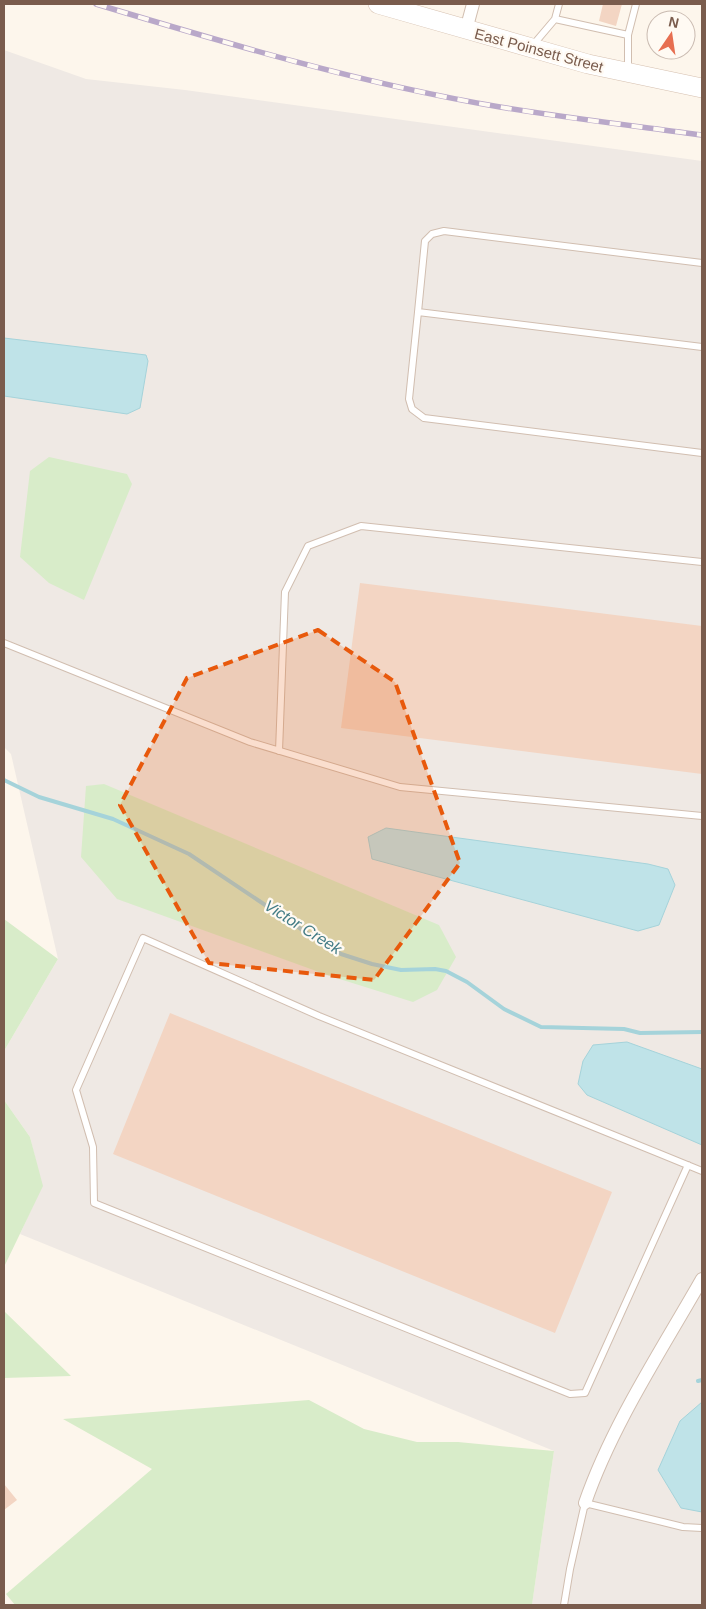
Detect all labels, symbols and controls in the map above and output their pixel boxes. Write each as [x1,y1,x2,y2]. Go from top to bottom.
north arrow [646,10,696,60]
text: N [667,13,681,31]
street label: East Poinsett Street [473,25,606,76]
water label: Victor Creek [261,897,346,958]

